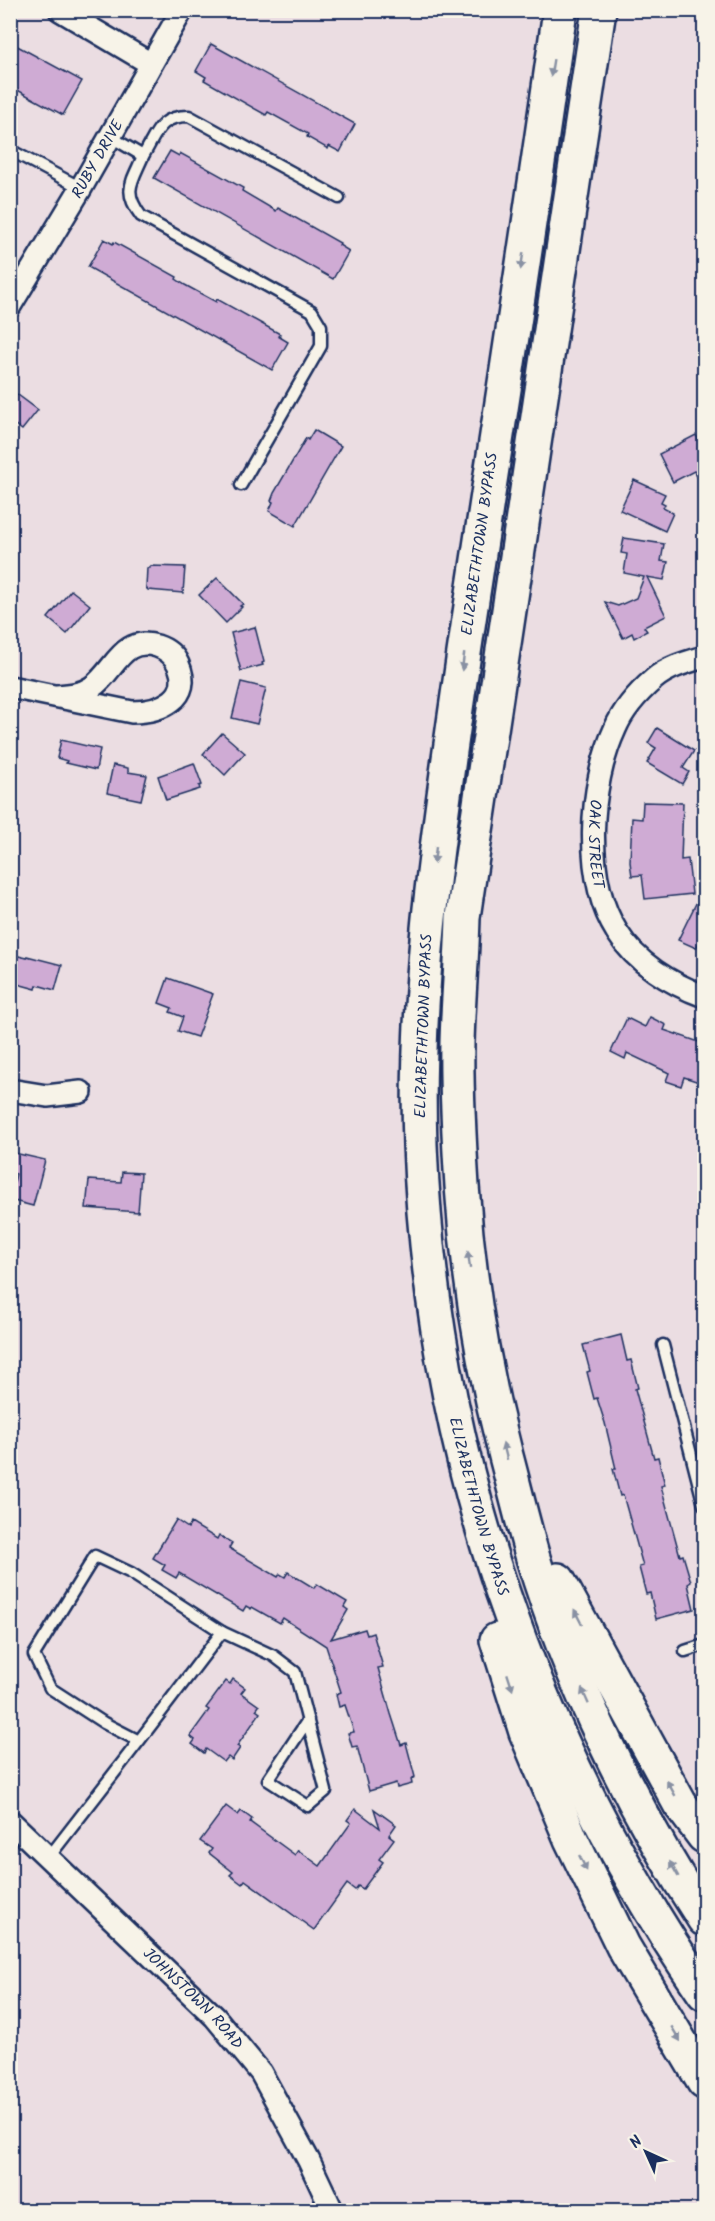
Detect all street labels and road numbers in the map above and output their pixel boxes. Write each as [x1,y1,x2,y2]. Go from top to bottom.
street label: RUBY DRIVE [65,114,130,203]
street label: ELIZABETHTOWN BYPASS [455,450,505,637]
street label: OAK STREET [581,798,612,892]
street label: ELIZABETHTOWN BYPASS [408,933,440,1119]
street label: ELIZABETHTOWN BYPASS [442,1415,516,1600]
street label: JOHNSTOWN ROAD [137,1942,249,2055]

